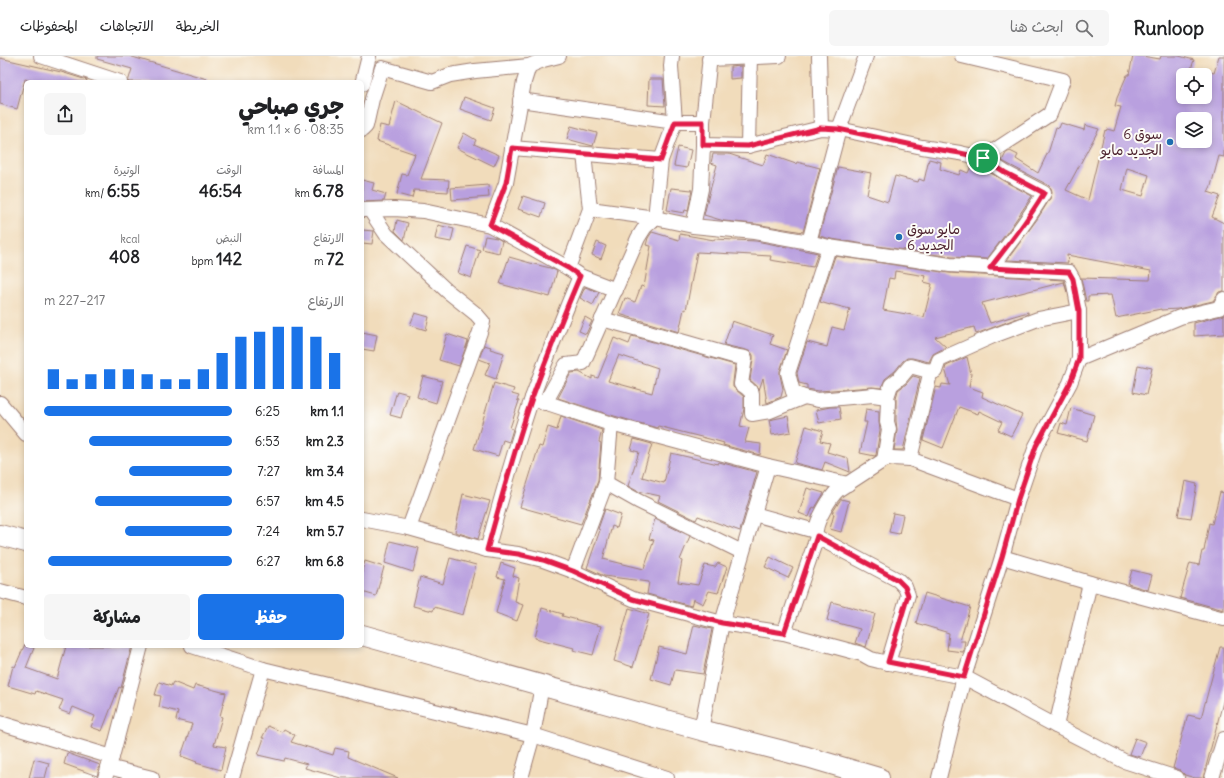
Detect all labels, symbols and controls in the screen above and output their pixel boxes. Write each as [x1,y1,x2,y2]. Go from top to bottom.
search box [829,10,1109,46]
text: Runloop [1133,16,1204,40]
text: المحفوظات [20,17,78,35]
text: الاتجاهات [100,17,154,35]
text: الخريطة [176,17,219,35]
text: ابحث هنا [1010,17,1063,36]
icon: search [1073,17,1095,39]
map controls [1176,68,1212,148]
button: locate [1176,68,1212,104]
text: جري صباحي [238,92,344,120]
button: share [44,93,86,135]
button: layers [1176,112,1212,148]
text: 08:35 · 6 × 1.1 km [247,121,344,138]
place label: سوق 6 الجديد مايو [1100,125,1162,159]
marker: سوق 6 الجديد مايو [1165,137,1175,147]
pin [966,141,1000,175]
icon: arrive [972,147,994,169]
text: الوتيرة [113,163,140,177]
text: الوقت [216,163,242,177]
text: المسافة [313,163,344,177]
text: 6:55 [107,180,140,202]
text: 46:54 [199,180,242,202]
text: 6.78 [313,180,344,202]
text: /km [85,186,107,200]
text: km [295,186,313,200]
place label: مايو سوق 6 الجديد [907,220,960,254]
text: النبض [216,231,242,245]
text: الارتفاع [313,231,344,245]
text: kcal [120,232,140,246]
marker: مايو سوق 6 الجديد [894,232,904,242]
text: 408 [109,246,140,268]
text: 142 [216,248,242,270]
text: 72 [326,248,344,270]
text: bpm [191,254,216,268]
text: m [314,254,326,268]
text: 217–227 m [44,292,105,309]
text: الارتفاع [308,293,344,310]
text: 6:25 [255,403,280,420]
text: 1.1 km [310,403,344,420]
text: 6:53 [255,433,280,450]
text: 2.3 km [306,433,344,450]
text: 7:27 [257,463,280,480]
text: 3.4 km [306,463,344,480]
text: 6:57 [256,493,280,510]
text: 4.5 km [305,493,344,510]
text: 7:24 [256,523,280,540]
text: 5.7 km [306,523,344,540]
text: 6:27 [256,553,280,570]
text: 6.8 km [305,553,344,570]
button: مشاركة [44,594,190,640]
button: حفظ [198,594,344,640]

